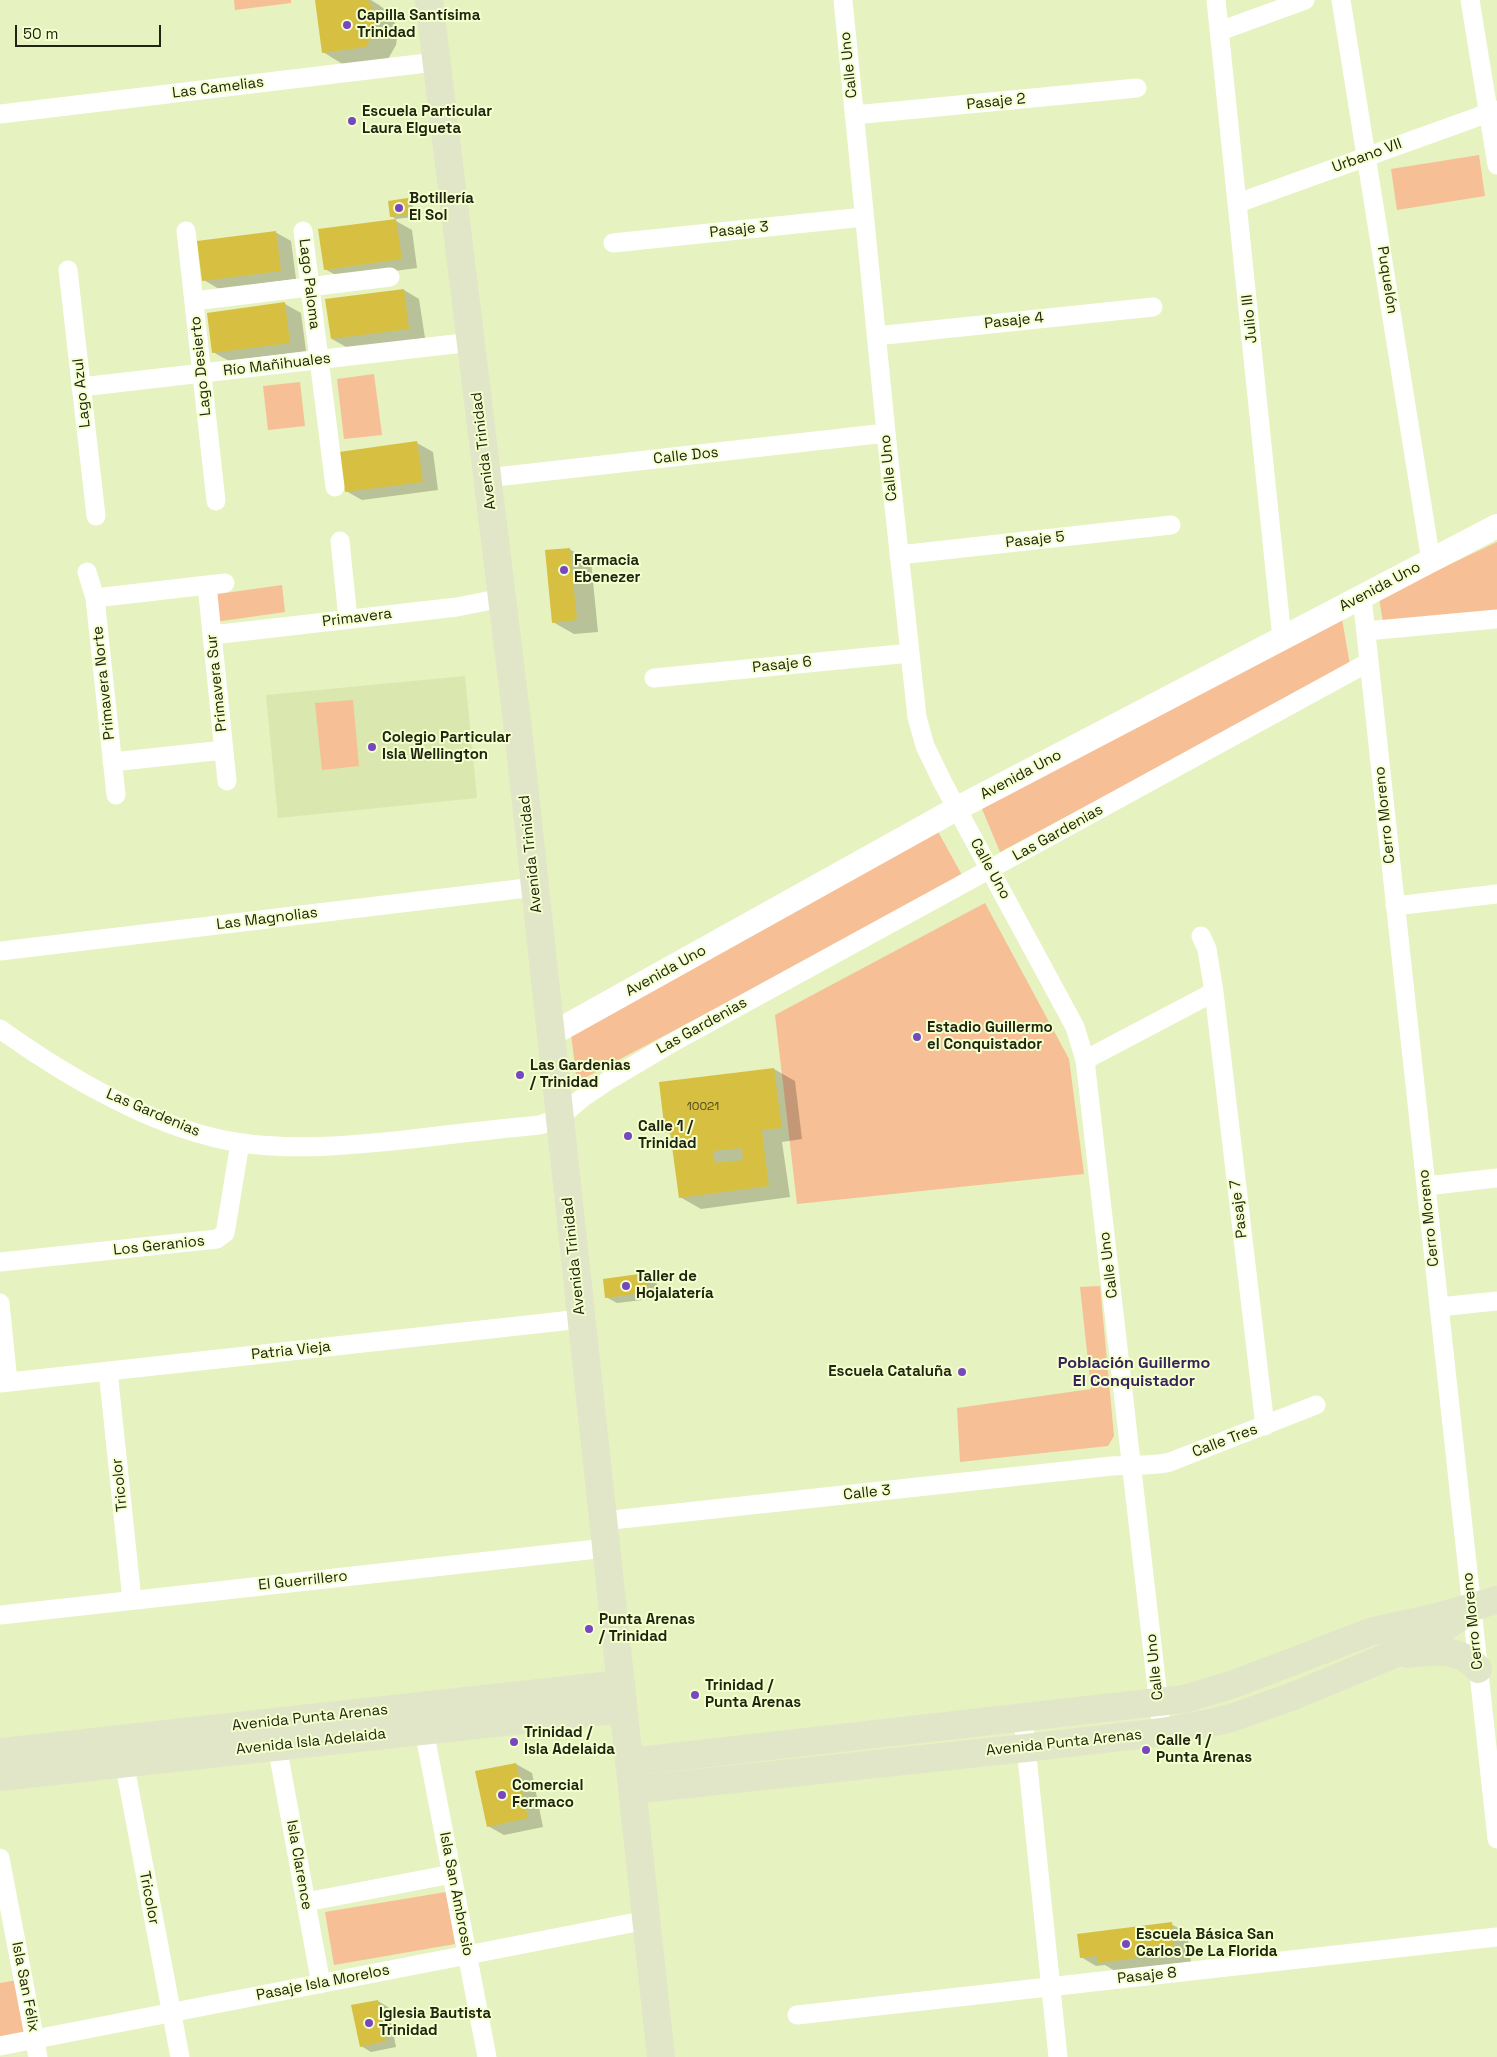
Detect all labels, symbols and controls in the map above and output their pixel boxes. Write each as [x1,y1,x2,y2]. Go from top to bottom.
place label: Capilla Santísima Trinidad [357,7,480,42]
scale bar [18,15,164,47]
marker: Capilla Santísima Trinidad [341,19,353,31]
text: 50 m [23,24,58,43]
street label: Calle Uno [837,31,861,99]
street label: Las Camelias [171,73,265,103]
street label: Pasaje 2 [966,90,1026,114]
place label: Escuela Particular Laura Elgueta [362,103,492,138]
marker: Escuela Particular Laura Elgueta [346,115,358,127]
street label: Urbano VII [1330,135,1404,177]
place label: Botillería El Sol [409,190,474,225]
marker: Botillería El Sol [393,202,405,214]
street label: Pasaje 3 [709,218,769,242]
street label: Lago Paloma [295,238,323,330]
street label: Puquelón [1373,245,1401,315]
street label: Julio III [1238,294,1262,344]
street label: Pasaje 4 [983,309,1045,333]
street label: Lago Desierto [187,315,215,417]
street label: Río Mañihuales [222,349,332,381]
street label: Lago Azul [69,358,95,428]
street label: Avenida Trinidad [468,391,500,511]
street label: Calle Uno [877,434,901,502]
street label: Calle Dos [653,444,719,468]
street label: Pasaje 5 [1005,528,1065,552]
place label: Farmacia Ebenezer [574,552,641,587]
street label: Avenida Uno [1336,558,1424,616]
marker: Farmacia Ebenezer [558,564,570,576]
street label: Primavera [321,605,393,631]
street label: Primavera Norte [89,625,119,741]
street label: Primavera Sur [203,633,231,733]
street label: Pasaje 6 [751,653,813,677]
place label: Colegio Particular Isla Wellington [382,729,511,764]
marker: Colegio Particular Isla Wellington [366,741,378,753]
street label: Avenida Uno [977,746,1065,804]
street label: Cerro Moreno [1371,766,1399,864]
street label: Avenida Trinidad [516,794,546,914]
street label: Las Gardenias [1010,801,1106,865]
street label: Calle Uno [966,835,1014,903]
street label: Las Magnolias [215,904,319,934]
street label: Avenida Uno [623,941,709,1001]
street label: Las Gardenias [654,994,750,1058]
place label: Estadio Guillermo el Conquistador [927,1019,1053,1054]
marker: Estadio Guillermo el Conquistador [911,1031,923,1043]
place label: Las Gardenias / Trinidad [530,1057,631,1092]
marker: Las Gardenias / Trinidad [514,1069,526,1081]
street label: Las Gardenias [103,1085,203,1141]
house number: 10021 [687,1100,719,1114]
place label: Calle 1 / Trinidad [638,1118,697,1153]
marker: Calle 1 / Trinidad [622,1130,634,1142]
street label: Cerro Moreno [1415,1169,1443,1267]
street label: Pasaje 7 [1226,1179,1252,1239]
street label: Avenida Trinidad [559,1196,589,1316]
street label: Calle Uno [1096,1231,1122,1299]
street label: Los Geranios [112,1232,206,1260]
place label: Taller de Hojalatería [636,1268,714,1303]
marker: Taller de Hojalatería [620,1280,632,1292]
street label: Patria Vieja [250,1338,332,1364]
district label: Población Guillermo El Conquistador [1058,1354,1210,1392]
place label: Escuela Cataluña [828,1363,952,1381]
marker: Escuela Cataluña [956,1366,968,1378]
street label: Calle Tres [1190,1420,1260,1462]
street label: Tricolor [108,1457,132,1513]
street label: Calle 3 [842,1482,892,1504]
street label: El Guerrillero [257,1567,349,1595]
street label: Cerro Moreno [1459,1572,1487,1670]
place label: Punta Arenas / Trinidad [599,1611,695,1646]
marker: Punta Arenas / Trinidad [583,1623,595,1635]
street label: Calle Uno [1143,1633,1167,1701]
place label: Trinidad / Punta Arenas [705,1677,801,1712]
marker: Trinidad / Punta Arenas [689,1689,701,1701]
street label: Avenida Punta Arenas [231,1701,389,1735]
place label: Trinidad / Isla Adelaida [524,1724,615,1759]
street label: Avenida Isla Adelaida [235,1725,387,1759]
street label: Avenida Punta Arenas [985,1726,1143,1760]
place label: Calle 1 / Punta Arenas [1156,1732,1252,1767]
marker: Trinidad / Isla Adelaida [508,1736,520,1748]
marker: Calle 1 / Punta Arenas [1140,1744,1152,1756]
place label: Comercial Fermaco [512,1777,583,1812]
marker: Comercial Fermaco [496,1789,508,1801]
street label: Isla Clarence [282,1819,316,1911]
street label: Isla San Ambrosio [435,1830,477,1958]
street label: Tricolor [135,1870,163,1926]
place label: Escuela Básica San Carlos De La Florida [1136,1926,1278,1961]
marker: Escuela Básica San Carlos De La Florida [1120,1938,1132,1950]
street label: Isla San Félix [7,1940,43,2034]
street label: Pasaje Isla Morelos [255,1961,391,2005]
street label: Pasaje 8 [1116,1964,1178,1988]
place label: Iglesia Bautista Trinidad [379,2005,491,2040]
marker: Iglesia Bautista Trinidad [363,2017,375,2029]

